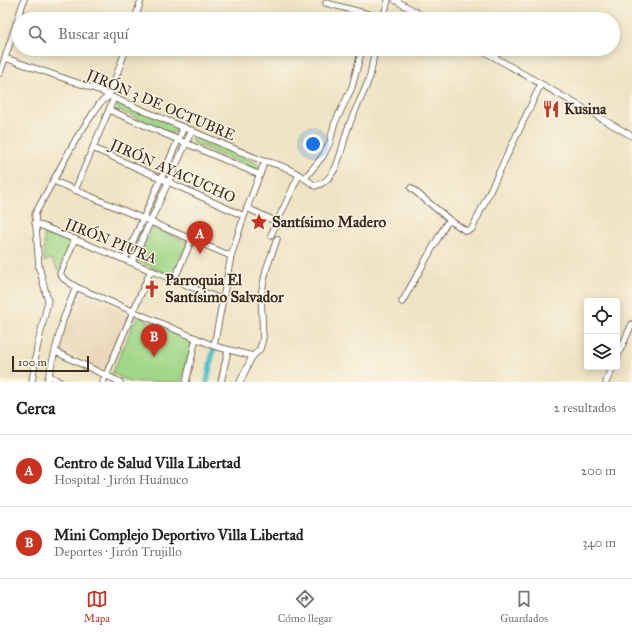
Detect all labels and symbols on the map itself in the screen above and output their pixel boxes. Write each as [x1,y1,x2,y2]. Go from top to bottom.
street label: JIRÓN 3 DE OCTUBRE [82,64,239,146]
restaurant icon: Kusina [541,99,561,119]
place label: Kusina [564,100,607,118]
street label: JIRÓN AYACUCHO [105,134,239,208]
your location [303,134,323,154]
place icon: Santísimo Madero [249,212,269,232]
street label: JIRÓN PIURA [60,213,160,269]
place label: Santísimo Madero [272,213,387,231]
pin: A [187,221,213,254]
place label: Parroquia El Santísimo Salvador [165,271,284,306]
church icon: Parroquia El Santísimo Salvador [142,279,162,299]
pin: B [141,324,167,357]
scale bar [12,354,89,373]

